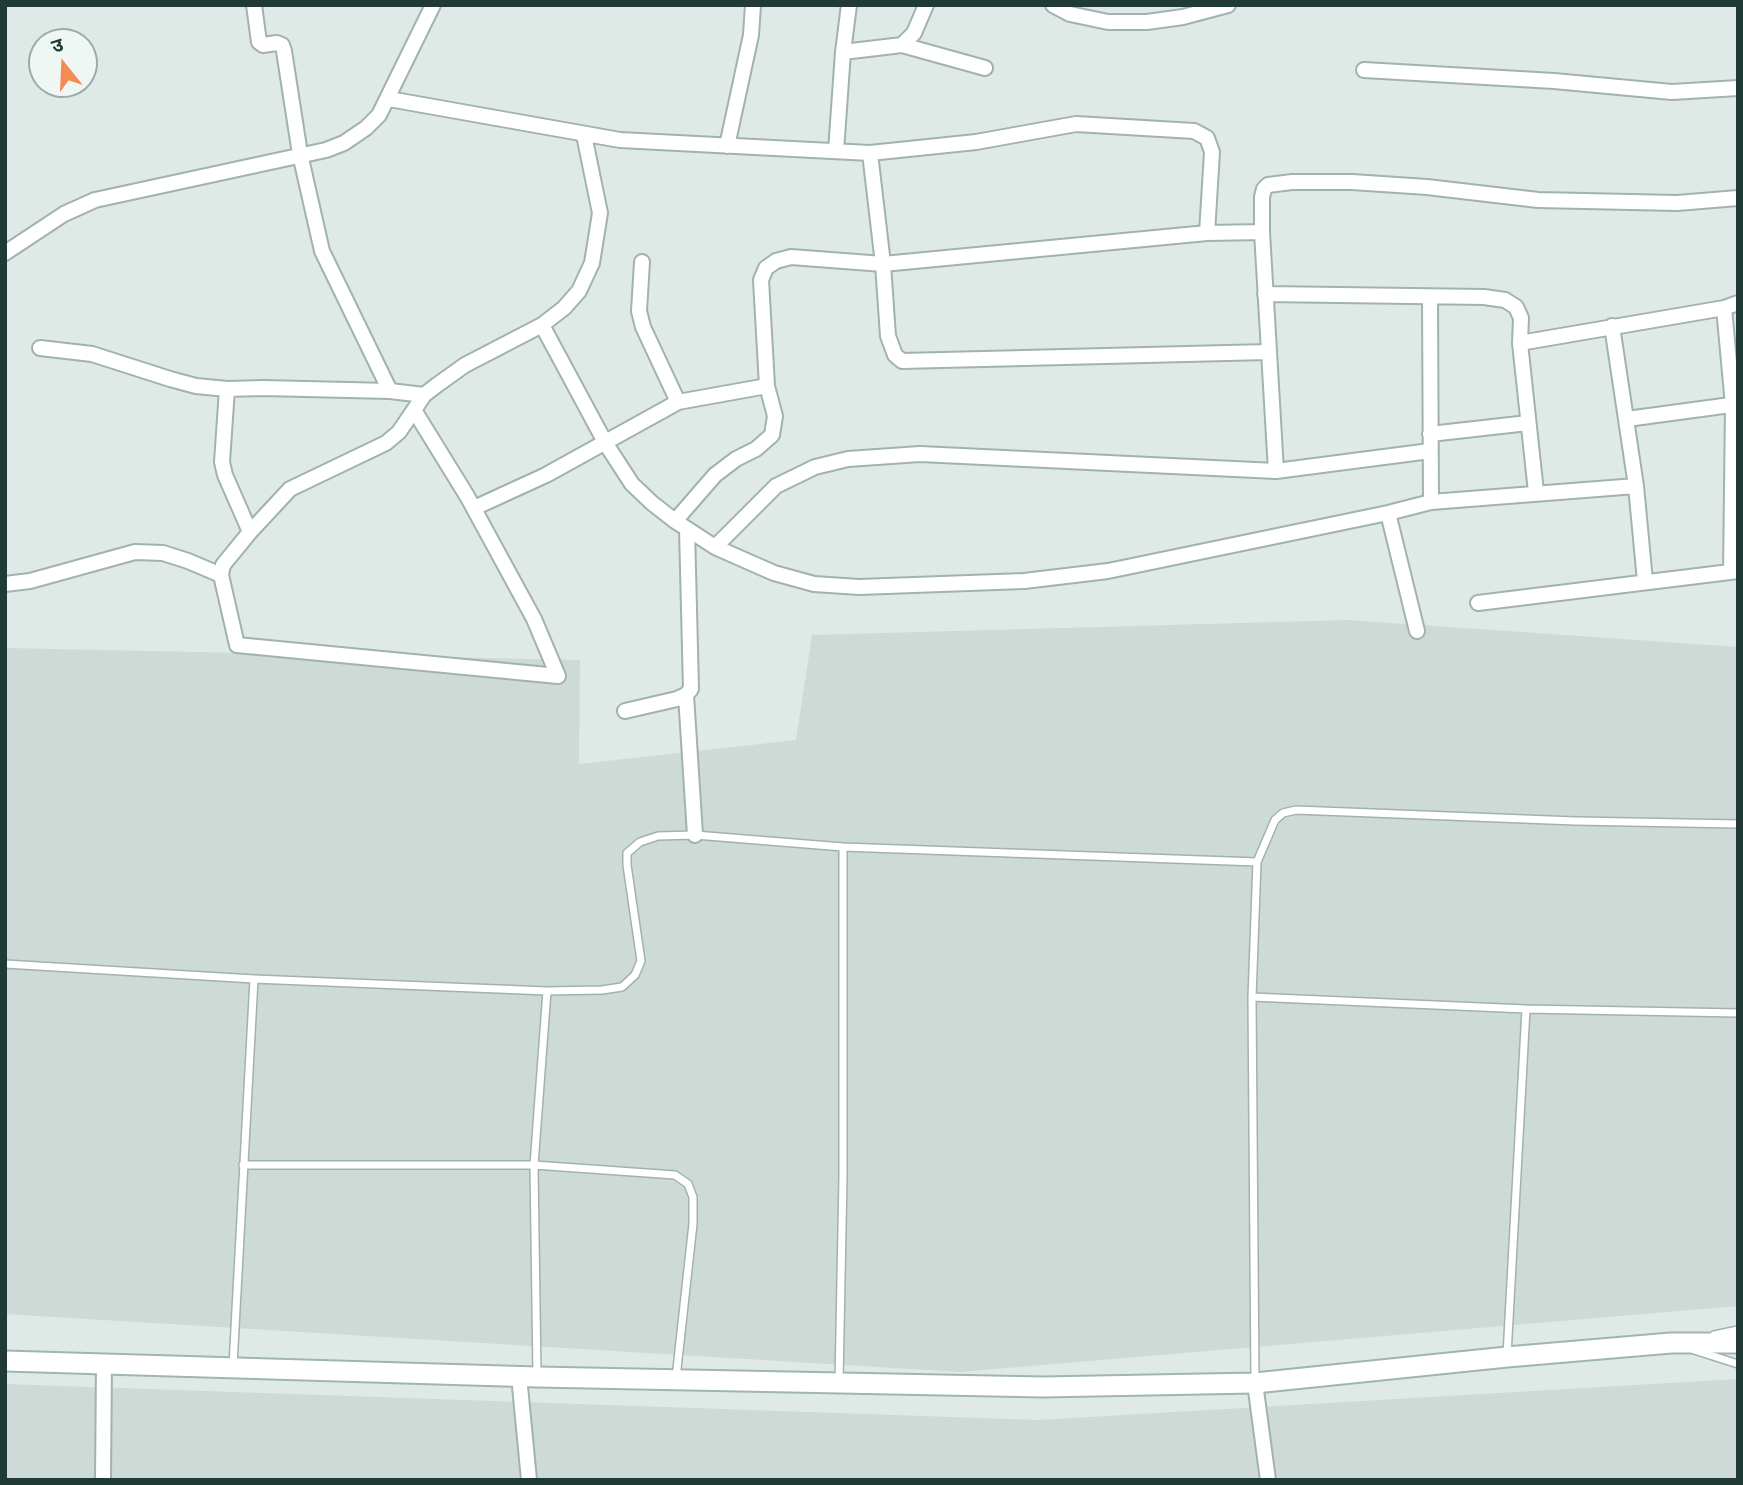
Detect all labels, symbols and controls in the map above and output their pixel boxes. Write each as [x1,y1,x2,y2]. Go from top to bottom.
north arrow [28,28,98,98]
text: उ [48,32,66,58]

